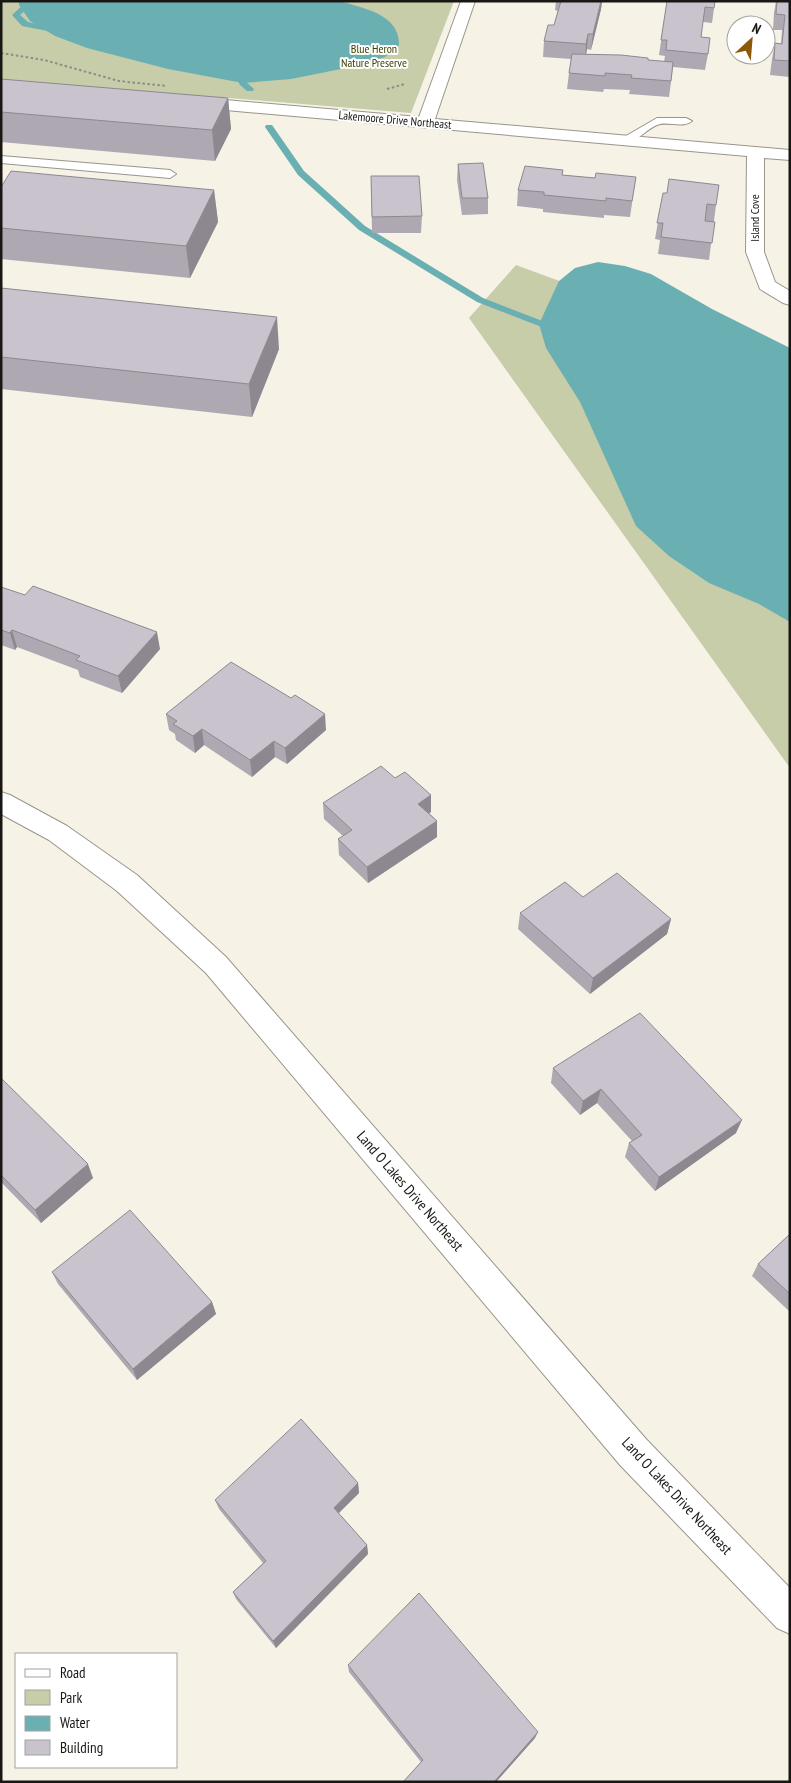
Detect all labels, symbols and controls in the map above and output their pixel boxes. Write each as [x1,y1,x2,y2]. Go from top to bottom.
north arrow [726,15,776,65]
text: N [749,19,764,38]
park label: Blue Heron Nature Preserve [341,41,407,70]
street label: Lakemoore Drive Northeast [338,107,453,132]
street label: Island Cove [747,194,762,242]
street label: Land O Lakes Drive Northeast [353,1127,468,1255]
street label: Land O Lakes Drive Northeast [618,1433,737,1558]
legend [15,1653,178,1768]
text: Road [60,1663,86,1682]
text: Park [60,1688,82,1707]
text: Water [60,1713,91,1732]
text: Building [60,1738,103,1757]

